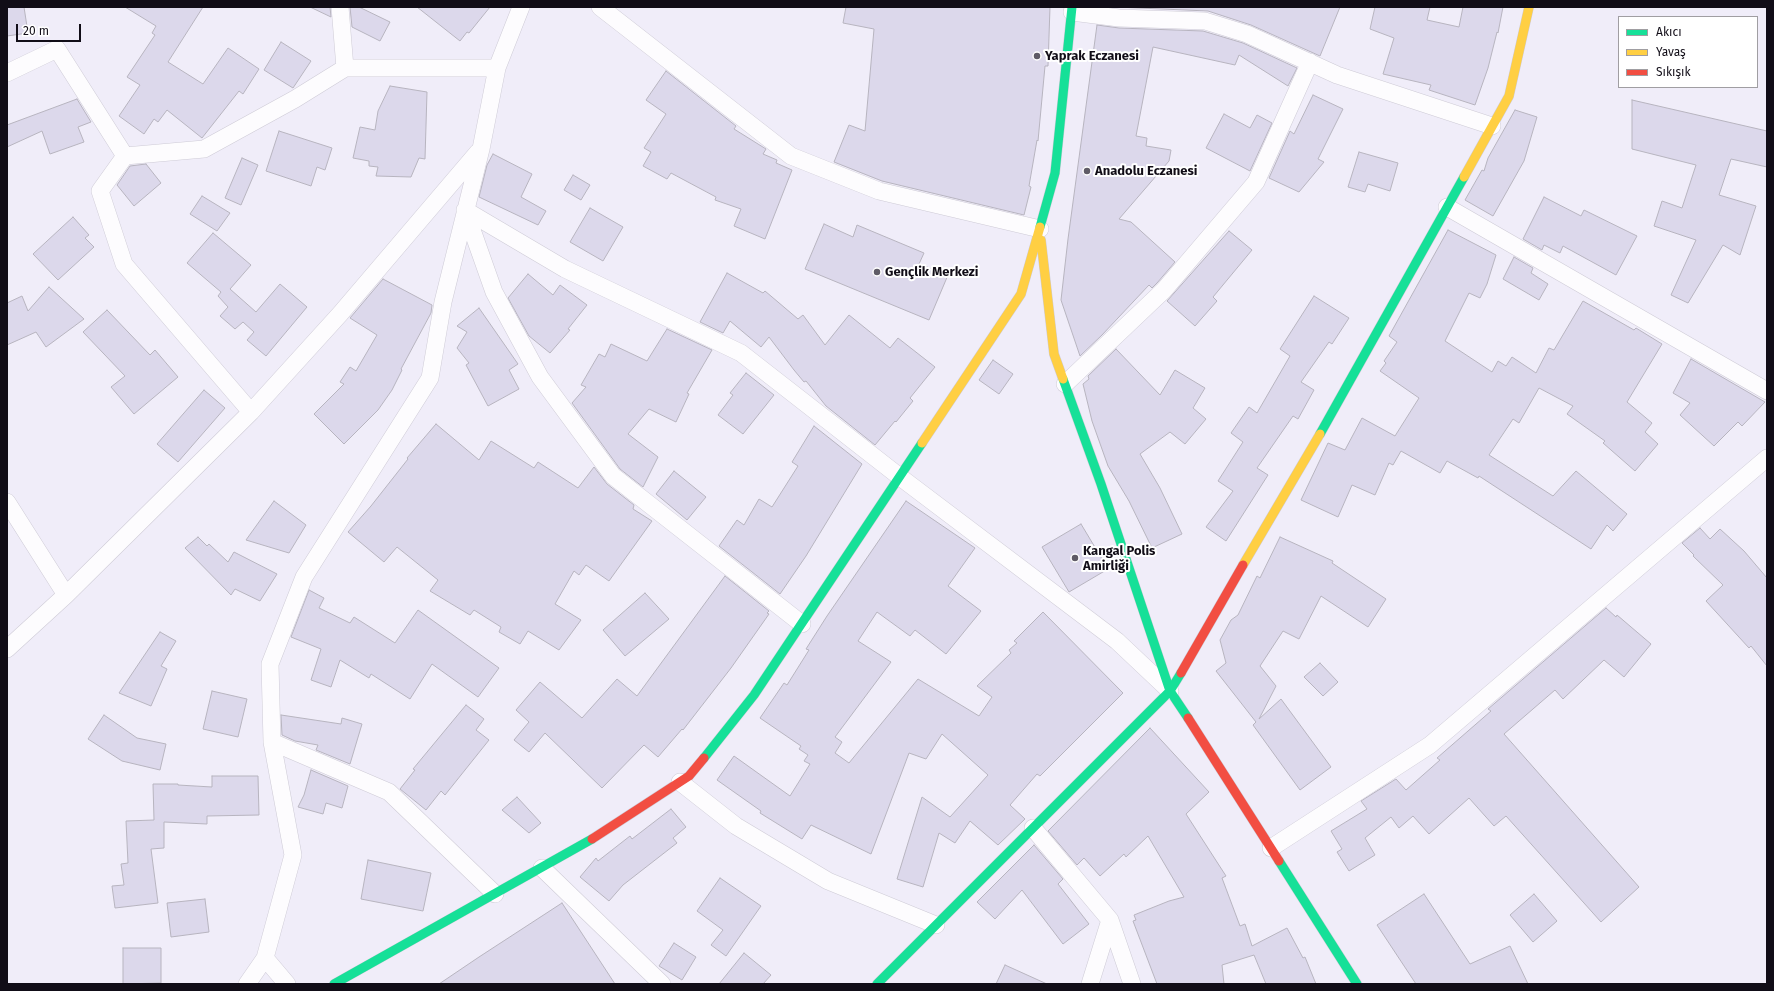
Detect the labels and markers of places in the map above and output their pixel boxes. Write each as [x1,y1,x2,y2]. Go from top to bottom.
place label: Yaprak Eczanesi [1045,48,1139,64]
marker: Yaprak Eczanesi [1032,51,1042,61]
place label: Anadolu Eczanesi [1095,163,1197,179]
marker: Anadolu Eczanesi [1082,166,1092,176]
place label: Gençlik Merkezi [885,264,978,280]
marker: Gençlik Merkezi [872,267,882,277]
place label: Kangal Polis Amirliği [1083,543,1155,574]
marker: Kangal Polis Amirliği [1070,553,1080,563]

